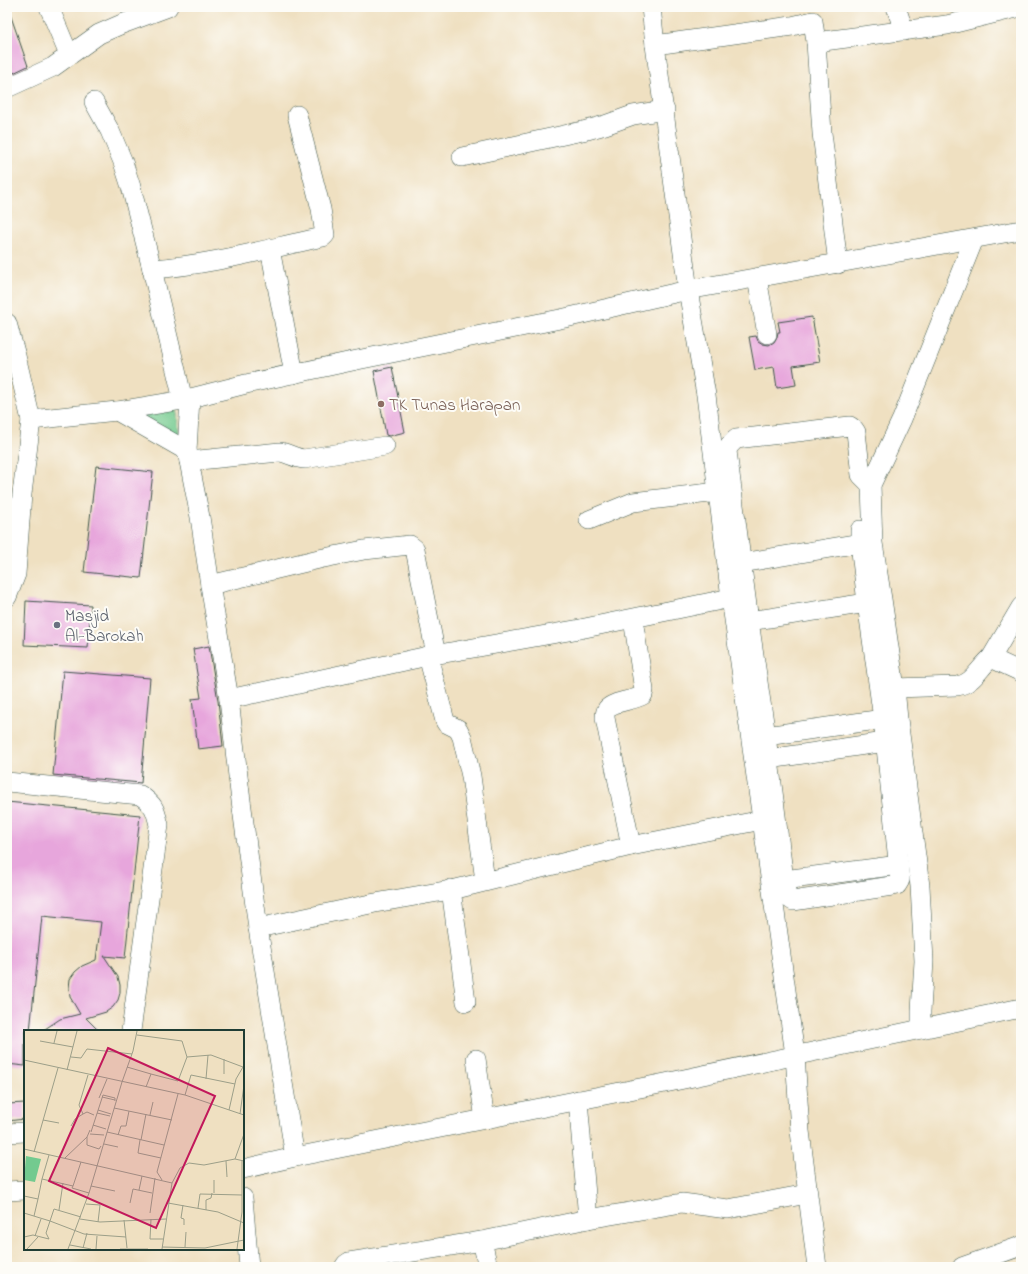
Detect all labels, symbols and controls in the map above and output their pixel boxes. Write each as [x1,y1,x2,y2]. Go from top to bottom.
place label: TK Tunas Harapan [389,393,520,418]
marker: TK Tunas Harapan [376,399,386,409]
place label: Masjid Al-Barokah [65,604,144,649]
marker: Masjid Al-Barokah [52,620,62,630]
inset map [24,1030,244,1250]

